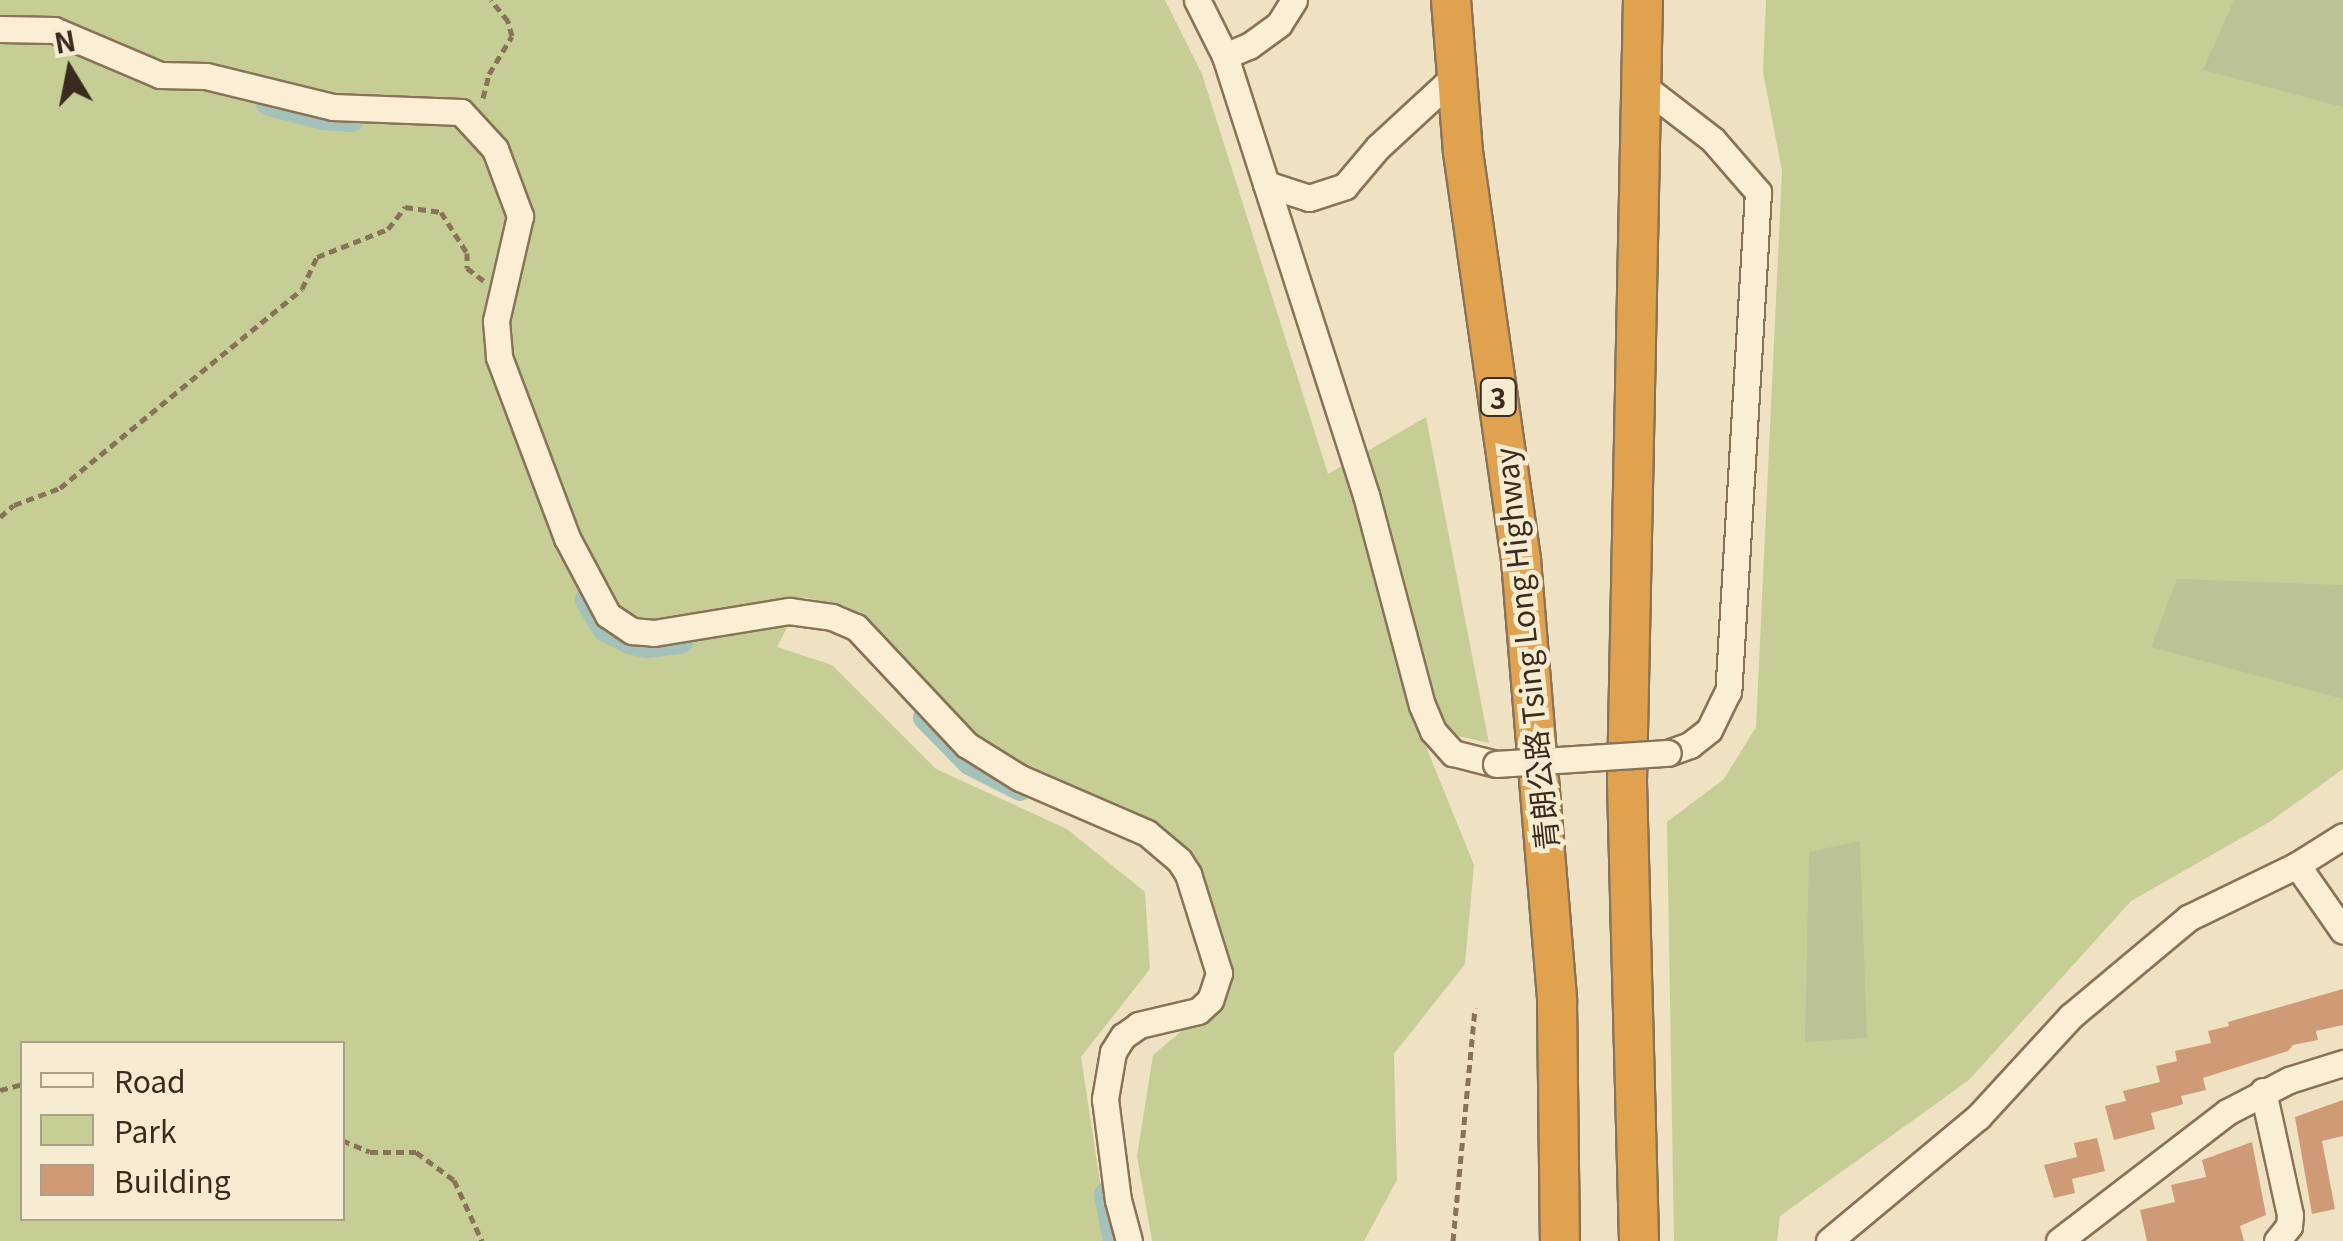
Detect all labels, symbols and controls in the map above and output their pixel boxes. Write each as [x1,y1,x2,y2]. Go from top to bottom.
text: N [51,19,79,62]
north arrow [20,20,120,120]
road number: 3 [1478,374,1518,420]
street label: 青朗公路 Tsing Long Highway [1486,446,1564,852]
legend [20,1041,345,1221]
text: Road [114,1058,186,1102]
text: Park [114,1108,177,1152]
text: Building [114,1158,231,1202]

